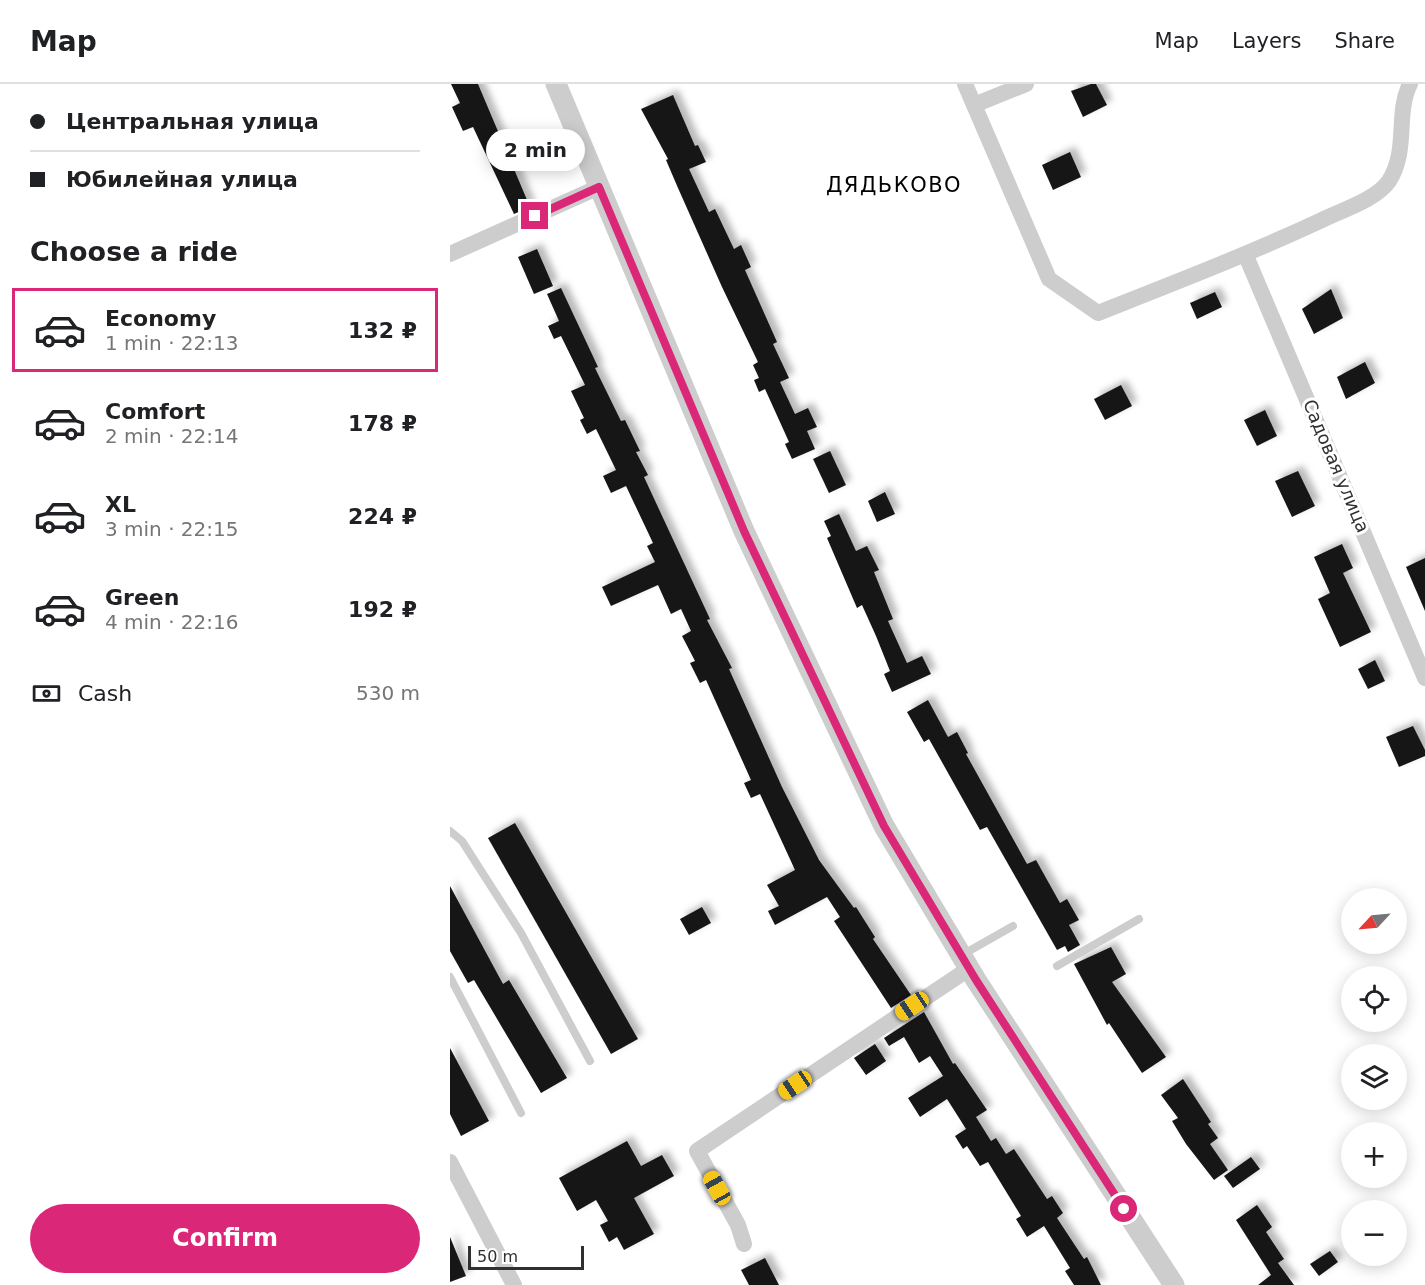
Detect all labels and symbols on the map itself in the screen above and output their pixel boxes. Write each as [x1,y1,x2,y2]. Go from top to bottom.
callout: 2 min [486,129,584,171]
district label: ДЯДЬКОВО [826,173,962,197]
route end [521,202,548,229]
street label: Садовая улица [1299,396,1374,535]
north arrow [1341,888,1407,954]
car [892,988,932,1024]
car [775,1067,815,1103]
car [700,1168,734,1208]
route start [1110,1195,1137,1222]
scale bar [468,1243,584,1270]

